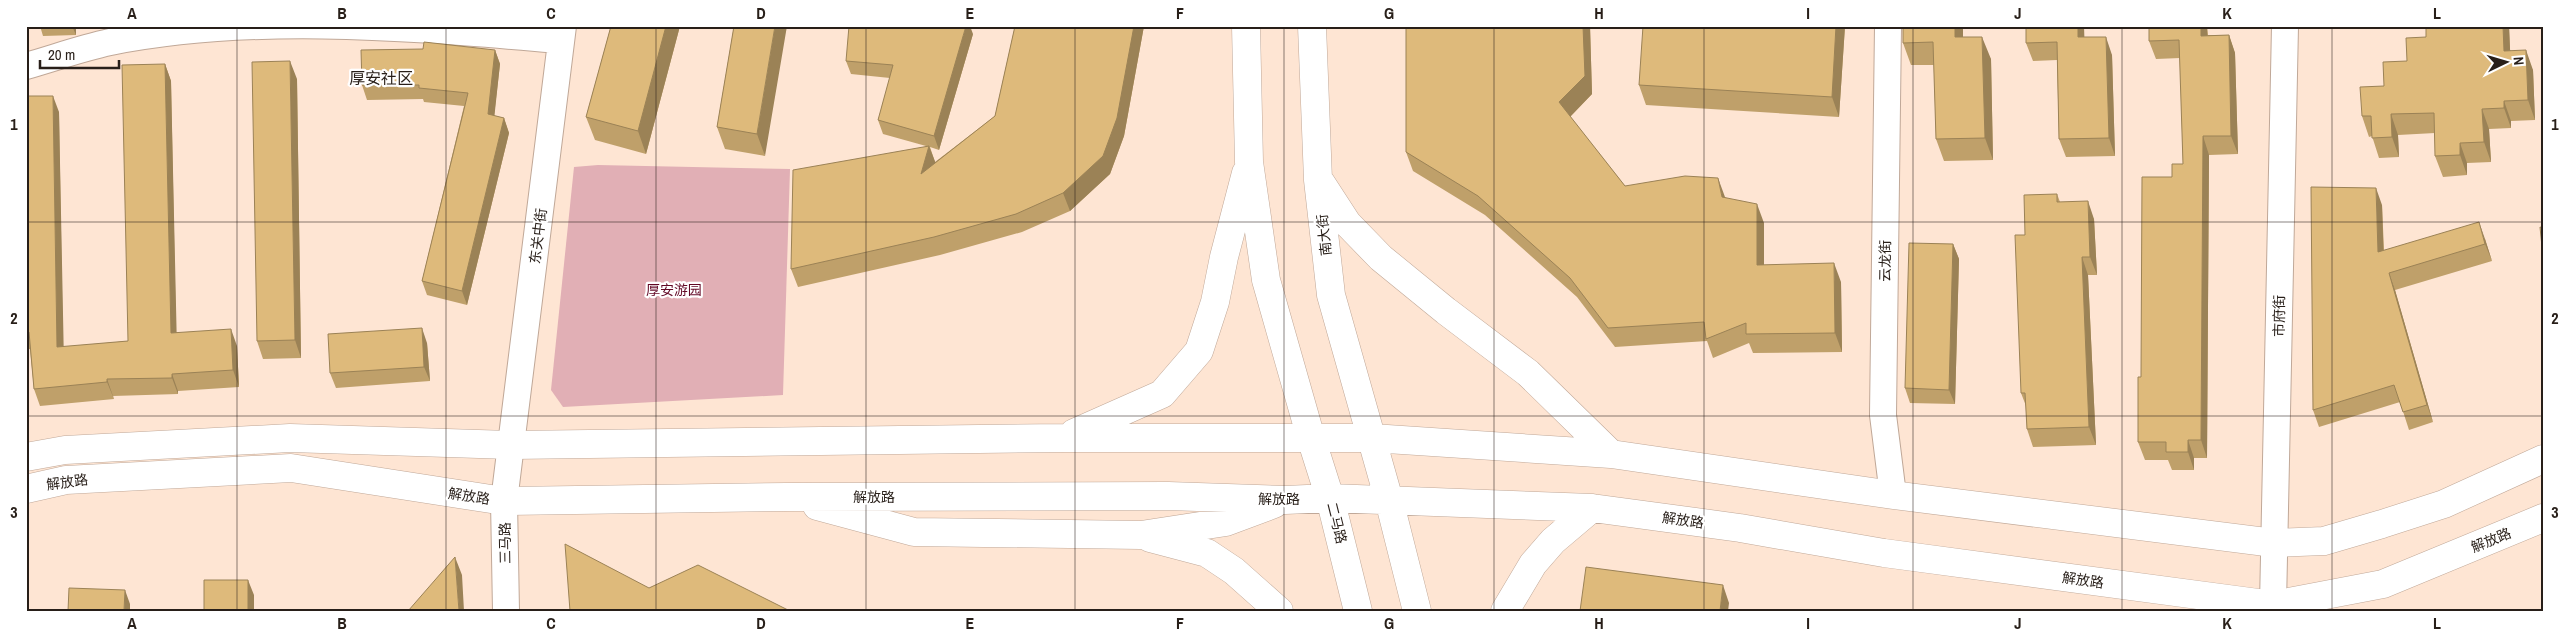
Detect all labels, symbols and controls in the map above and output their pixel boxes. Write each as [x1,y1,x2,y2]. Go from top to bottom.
text: A [127,2,137,24]
text: B [337,2,347,24]
text: C [546,2,556,24]
text: D [756,2,766,24]
text: E [966,2,975,24]
text: F [1176,2,1184,24]
text: G [1384,2,1394,24]
text: H [1594,2,1604,24]
text: I [1806,2,1810,24]
text: J [2014,2,2022,24]
text: K [2222,2,2232,24]
text: L [2433,2,2441,24]
scale bar [40,38,119,70]
north arrow [2482,38,2532,88]
text: 20 m [48,44,75,65]
text: N [2510,56,2528,66]
district label: 厚安社区 [349,67,413,89]
text: 1 [10,113,18,135]
text: 1 [2551,113,2559,135]
street label: 东关中街 [526,207,550,265]
street label: 南大街 [1313,213,1335,257]
street label: 云龙街 [1876,240,1894,282]
park label: 厚安游园 [646,281,702,299]
street label: 市府街 [2270,295,2288,337]
text: 2 [10,307,18,329]
text: 2 [2551,307,2559,329]
street label: 解放路 [45,470,89,494]
street label: 解放路 [447,484,491,508]
street label: 解放路 [853,488,895,506]
street label: 解放路 [1258,490,1300,508]
street label: 二马路 [1323,500,1351,546]
text: 3 [10,501,18,523]
text: 3 [2551,501,2559,523]
street label: 解放路 [1661,508,1705,532]
street label: 三马路 [496,522,514,564]
street label: 解放路 [2468,524,2514,556]
street label: 解放路 [2061,568,2105,592]
text: A [127,612,137,634]
text: B [337,612,347,634]
text: C [546,612,556,634]
text: D [756,612,766,634]
text: E [966,612,975,634]
text: F [1176,612,1184,634]
text: G [1384,612,1394,634]
text: H [1594,612,1604,634]
text: I [1806,612,1810,634]
text: J [2014,612,2022,634]
text: K [2222,612,2232,634]
text: L [2433,612,2441,634]

